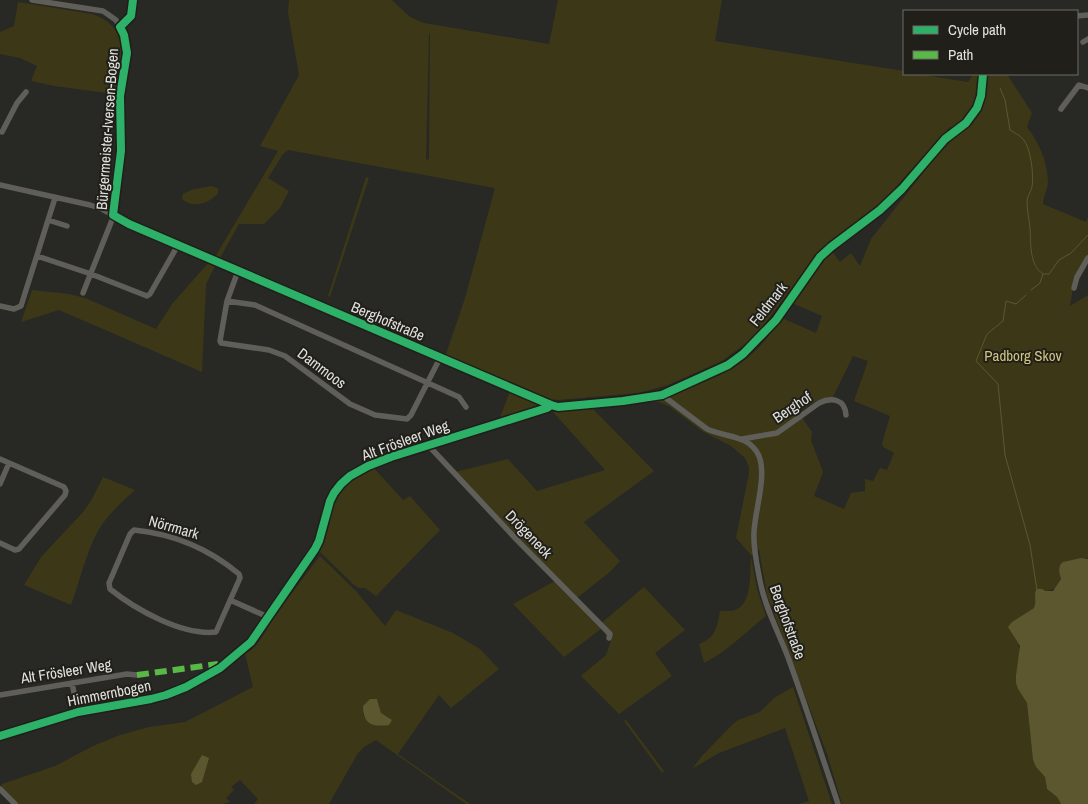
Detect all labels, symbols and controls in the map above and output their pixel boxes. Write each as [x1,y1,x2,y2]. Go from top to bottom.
legend [903,10,1078,75]
text: Cycle path [948,19,1006,40]
text: Path [948,44,973,65]
street label: Bürgermeister-Iversen-Bogen [91,47,123,211]
street label: Feldmark [744,277,792,330]
street label: Berghofstraße [348,296,428,346]
street label: Dammoos [293,343,351,393]
park label: Padborg Skov [984,345,1062,366]
street label: Berghof [768,386,816,428]
street label: Alt Frösleer Weg [358,414,452,466]
street label: Drögeneck [501,505,558,563]
street label: Nörrmark [146,510,202,544]
street label: Berghofstraße [765,582,811,662]
street label: Alt Frösleer Weg [18,653,113,689]
street label: Himmernbogen [65,675,153,711]

